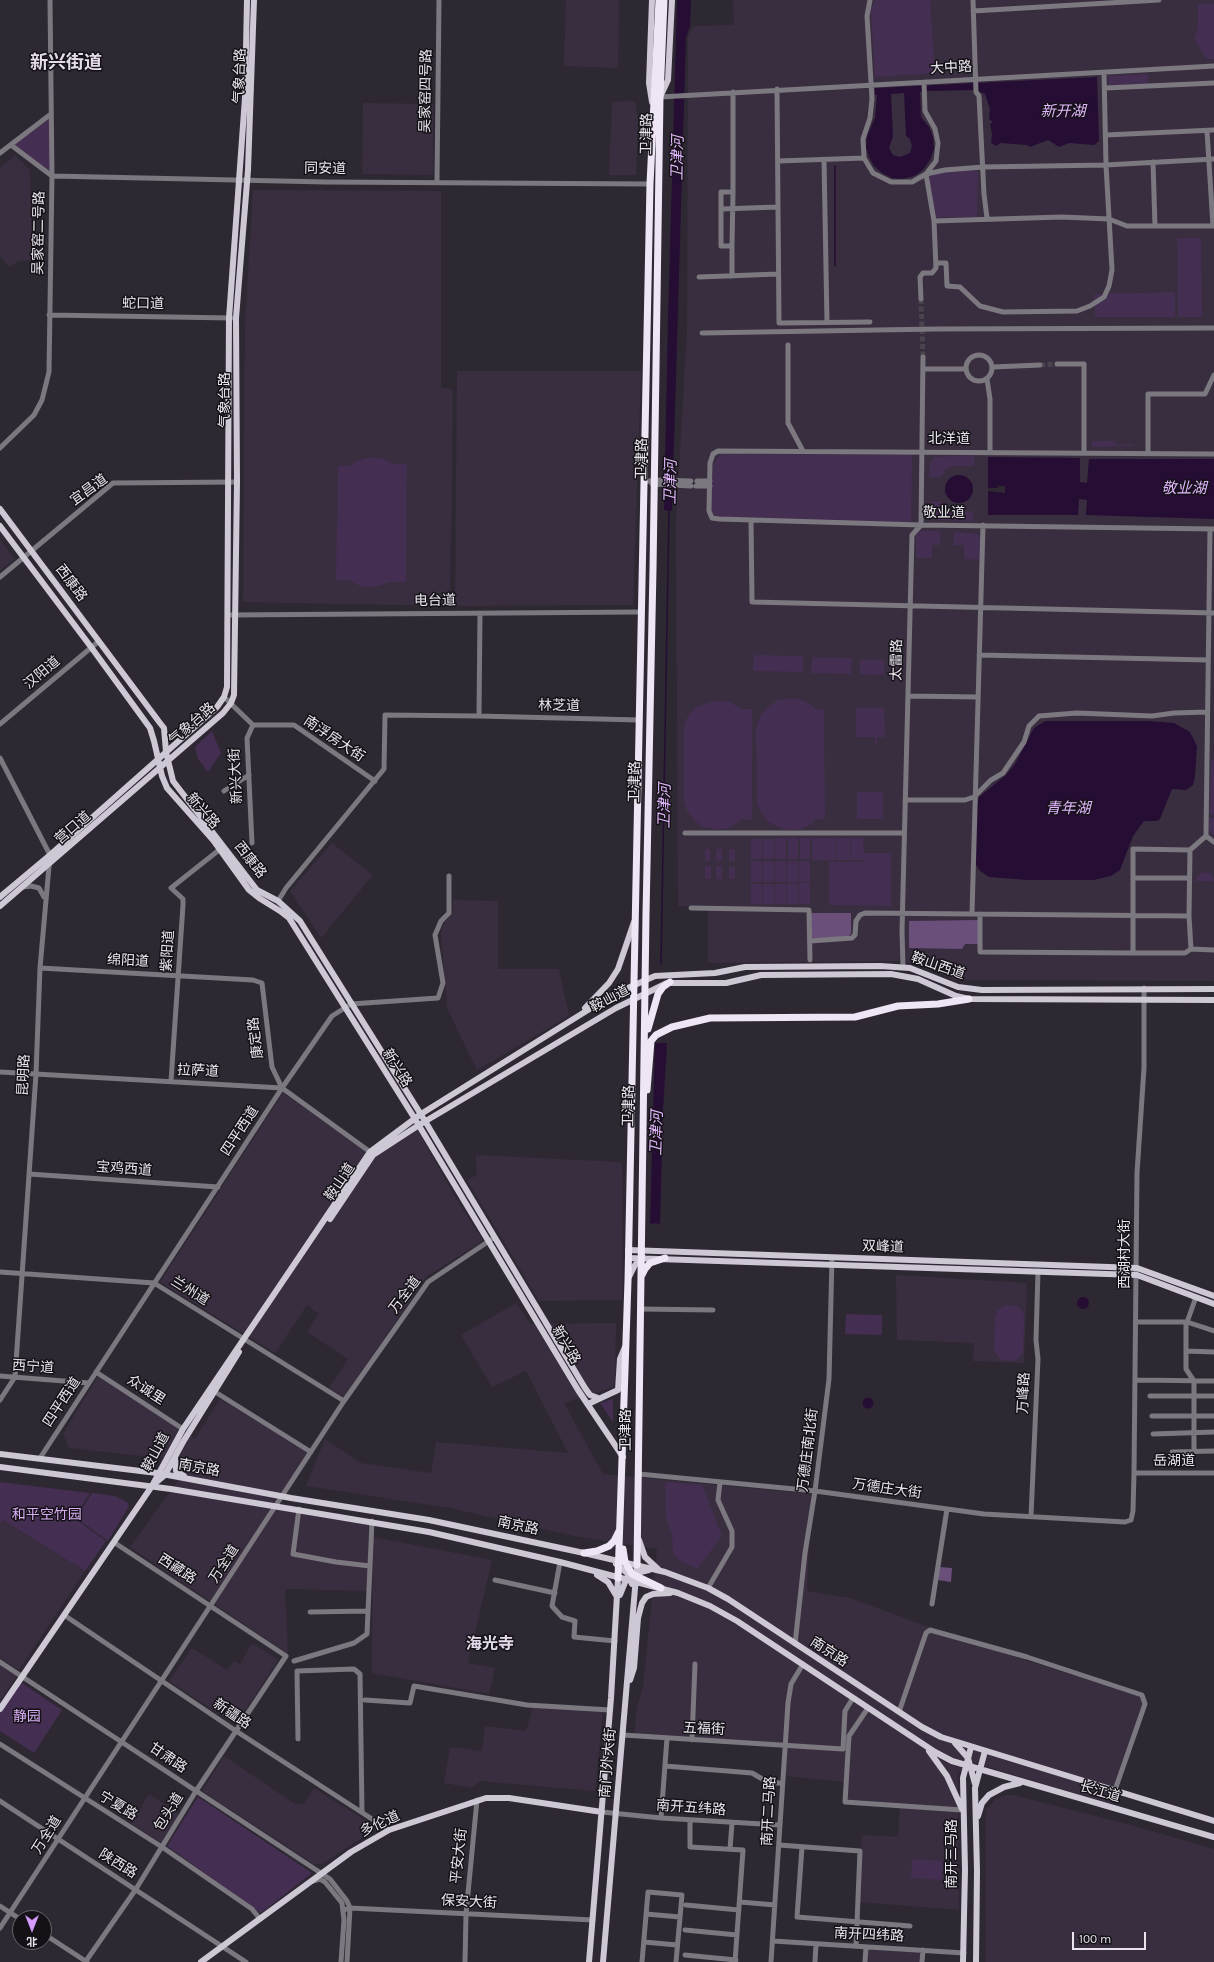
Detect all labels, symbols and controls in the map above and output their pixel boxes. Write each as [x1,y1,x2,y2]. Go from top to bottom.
street label: 气象台路 [231,48,249,104]
street label: 吴家窑四号路 [417,49,435,133]
district label: 新兴街道 [30,52,102,74]
street label: 大中路 [930,59,972,77]
water label: 新开湖 [1041,103,1085,121]
street label: 卫津路 [638,113,656,155]
water label: 卫津河 [669,135,687,181]
street label: 同安道 [304,160,346,178]
street label: 吴家窑二号路 [30,191,48,275]
street label: 蛇口道 [122,295,164,313]
street label: 气象台路 [217,372,233,428]
street label: 北洋道 [928,431,970,447]
street label: 卫津路 [633,438,651,480]
water label: 卫津河 [662,459,680,505]
street label: 宜昌道 [67,471,111,509]
water label: 敬业湖 [1162,480,1206,498]
street label: 敬业道 [923,505,965,521]
street label: 西康路 [52,561,90,605]
street label: 电台道 [414,592,456,610]
street label: 太雷路 [888,639,906,681]
street label: 汉阳道 [21,653,63,693]
street label: 林芝道 [538,697,580,715]
street label: 气象台路 [165,699,219,749]
street label: 南浮房大街 [300,712,368,766]
street label: 新兴大街 [226,748,246,804]
street label: 卫津路 [626,761,644,803]
water label: 卫津河 [656,783,674,829]
street label: 新兴路 [183,790,223,832]
water label: 青年湖 [1046,800,1090,818]
street label: 营口道 [52,808,94,848]
street label: 西康路 [230,838,270,882]
street label: 紫阳道 [158,929,178,973]
street label: 鞍山西道 [909,949,967,983]
street label: 绵阳道 [107,952,149,970]
street label: 鞍山道 [588,982,632,1016]
street label: 康定路 [245,1016,267,1060]
street label: 新兴路 [379,1046,415,1090]
street label: 昆明路 [15,1054,33,1096]
street label: 拉萨道 [177,1062,219,1080]
street label: 卫津路 [620,1085,638,1127]
street label: 四平西道 [218,1103,262,1159]
water label: 卫津河 [647,1110,667,1156]
street label: 宝鸡西道 [95,1159,153,1179]
street label: 鞍山道 [321,1160,359,1204]
street label: 西湖村大街 [1117,1219,1133,1289]
street label: 双峰道 [862,1238,904,1256]
street label: 兰州道 [168,1273,212,1309]
street label: 万全道 [386,1273,424,1317]
street label: 新兴路 [548,1323,584,1367]
street label: 西宁道 [11,1357,55,1377]
street label: 众诚里 [124,1372,168,1408]
street label: 万峰路 [1015,1372,1033,1414]
street label: 四平西道 [40,1374,84,1430]
street label: 万德庄南北街 [795,1407,821,1493]
street label: 卫津路 [618,1409,634,1451]
street label: 鞍山道 [139,1430,173,1474]
street label: 岳湖道 [1153,1453,1195,1469]
street label: 南京路 [177,1456,221,1480]
street label: 万德庄大街 [851,1476,923,1502]
park label: 和平空竹园 [12,1507,82,1523]
street label: 南京路 [496,1513,540,1539]
street label: 万全道 [206,1542,242,1586]
street label: 西藏路 [155,1551,199,1587]
district label: 海光寺 [466,1634,514,1654]
street label: 南京路 [807,1634,851,1670]
street label: 新疆路 [210,1695,254,1733]
park label: 静园 [13,1709,41,1725]
street label: 五福街 [683,1720,725,1738]
street label: 南门外大街 [597,1727,619,1799]
street label: 甘肃路 [146,1739,190,1777]
street label: 南开二马路 [759,1776,779,1846]
street label: 长江道 [1077,1778,1123,1806]
street label: 宁夏路 [96,1788,140,1824]
street label: 包头道 [151,1790,187,1834]
street label: 南开五纬路 [655,1797,727,1819]
street label: 多伦道 [357,1808,403,1840]
street label: 万全道 [29,1813,65,1857]
street label: 南开三马路 [944,1819,960,1889]
street label: 平安大街 [448,1827,470,1885]
street label: 陕西路 [96,1846,140,1882]
street label: 保安大街 [441,1892,497,1912]
north arrow [12,1910,52,1950]
scale bar [1074,1924,1148,1950]
street label: 南开四纬路 [834,1925,904,1945]
text: 100 m [1079,1932,1111,1946]
text: 北 [27,1935,38,1948]

